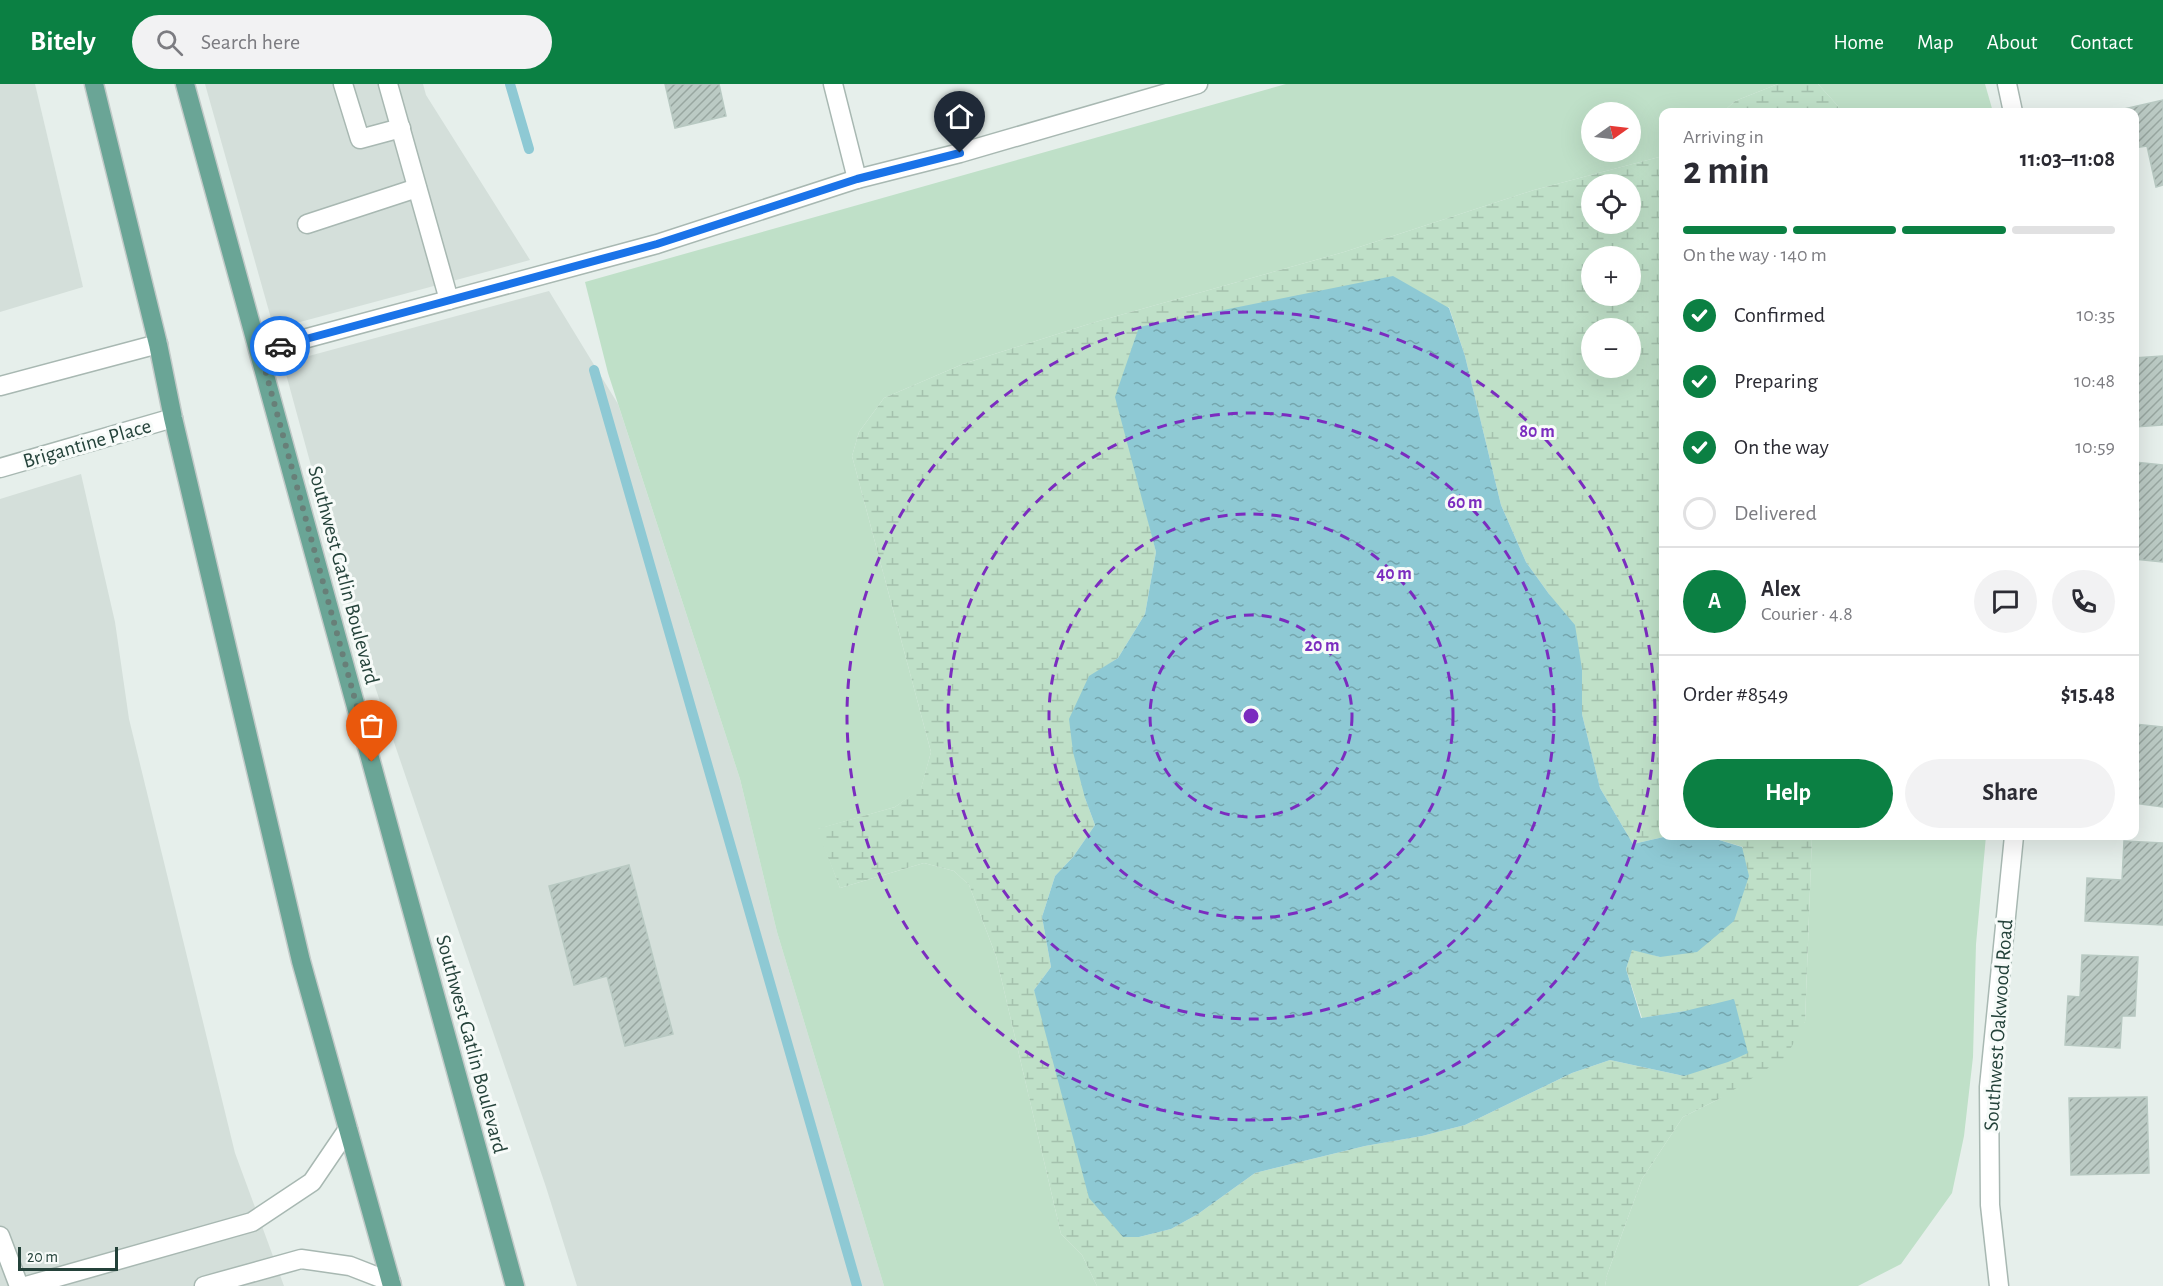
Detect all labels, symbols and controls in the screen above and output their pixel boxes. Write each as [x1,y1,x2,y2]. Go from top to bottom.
search box [132,15,552,69]
icon: search [153,26,186,59]
text: Bitely [30,28,96,56]
text: Search here [201,31,300,53]
text: Home [1833,32,1884,53]
text: Map [1917,32,1954,53]
text: About [1987,32,2037,53]
text: Contact [2070,32,2133,53]
pin [934,91,985,153]
icon: home [943,100,976,133]
north arrow [1581,102,1641,162]
map controls [1581,102,1641,378]
text: Arriving in [1683,127,1764,147]
text: 11:03–11:08 [2020,148,2115,170]
text: 2 min [1683,152,1770,191]
button: locate [1581,174,1641,234]
text: On the way · 140 m [1683,245,1827,265]
button: + [1581,246,1641,306]
icon: check [1683,299,1716,332]
text: Confirmed [1734,304,1825,326]
text: 10:35 [2076,305,2115,325]
courier [250,316,310,376]
button: − [1581,318,1641,378]
icon: car [264,330,297,363]
icon: check [1683,365,1716,398]
text: Preparing [1734,370,1818,392]
text: 10:48 [2074,371,2115,391]
street label: Brigantine Place [21,415,154,472]
text: 80 m [1519,423,1555,441]
icon: check [1683,431,1716,464]
text: On the way [1734,436,1829,458]
text: 10:59 [2075,437,2115,457]
street label: Southwest Gatlin Boulevard [304,464,383,687]
text: 60 m [1447,494,1483,512]
text: Delivered [1734,502,1817,524]
text: 40 m [1376,565,1412,583]
button: chat [1974,570,2037,633]
button: phone [2052,570,2115,633]
text: Alex [1761,578,1801,600]
text: A [1708,590,1721,612]
text: Courier · 4.8 [1761,604,1853,624]
text: 20 m [1304,637,1340,655]
text: Order #8549 [1683,683,1788,705]
text: $15.48 [2061,683,2115,705]
pin [346,700,397,762]
centre of rings [1241,706,1261,726]
icon: bag [355,709,388,742]
button: Help [1683,759,1893,828]
button: Share [1905,759,2115,828]
street label: Southwest Oakwood Road [1981,918,2016,1132]
street label: Southwest Gatlin Boulevard [432,933,511,1156]
scale bar [18,1244,118,1272]
text: 20 m [27,1249,58,1265]

